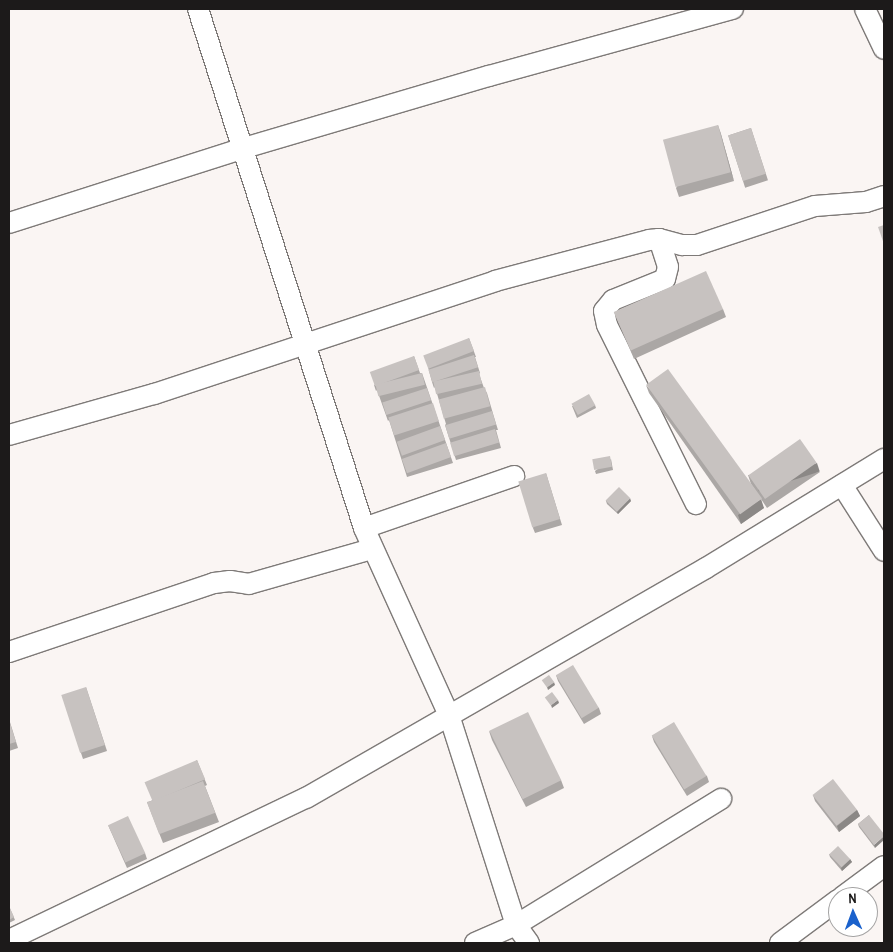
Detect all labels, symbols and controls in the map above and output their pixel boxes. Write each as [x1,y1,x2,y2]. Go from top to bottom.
north arrow [828,887,878,937]
text: N [848,889,857,907]

